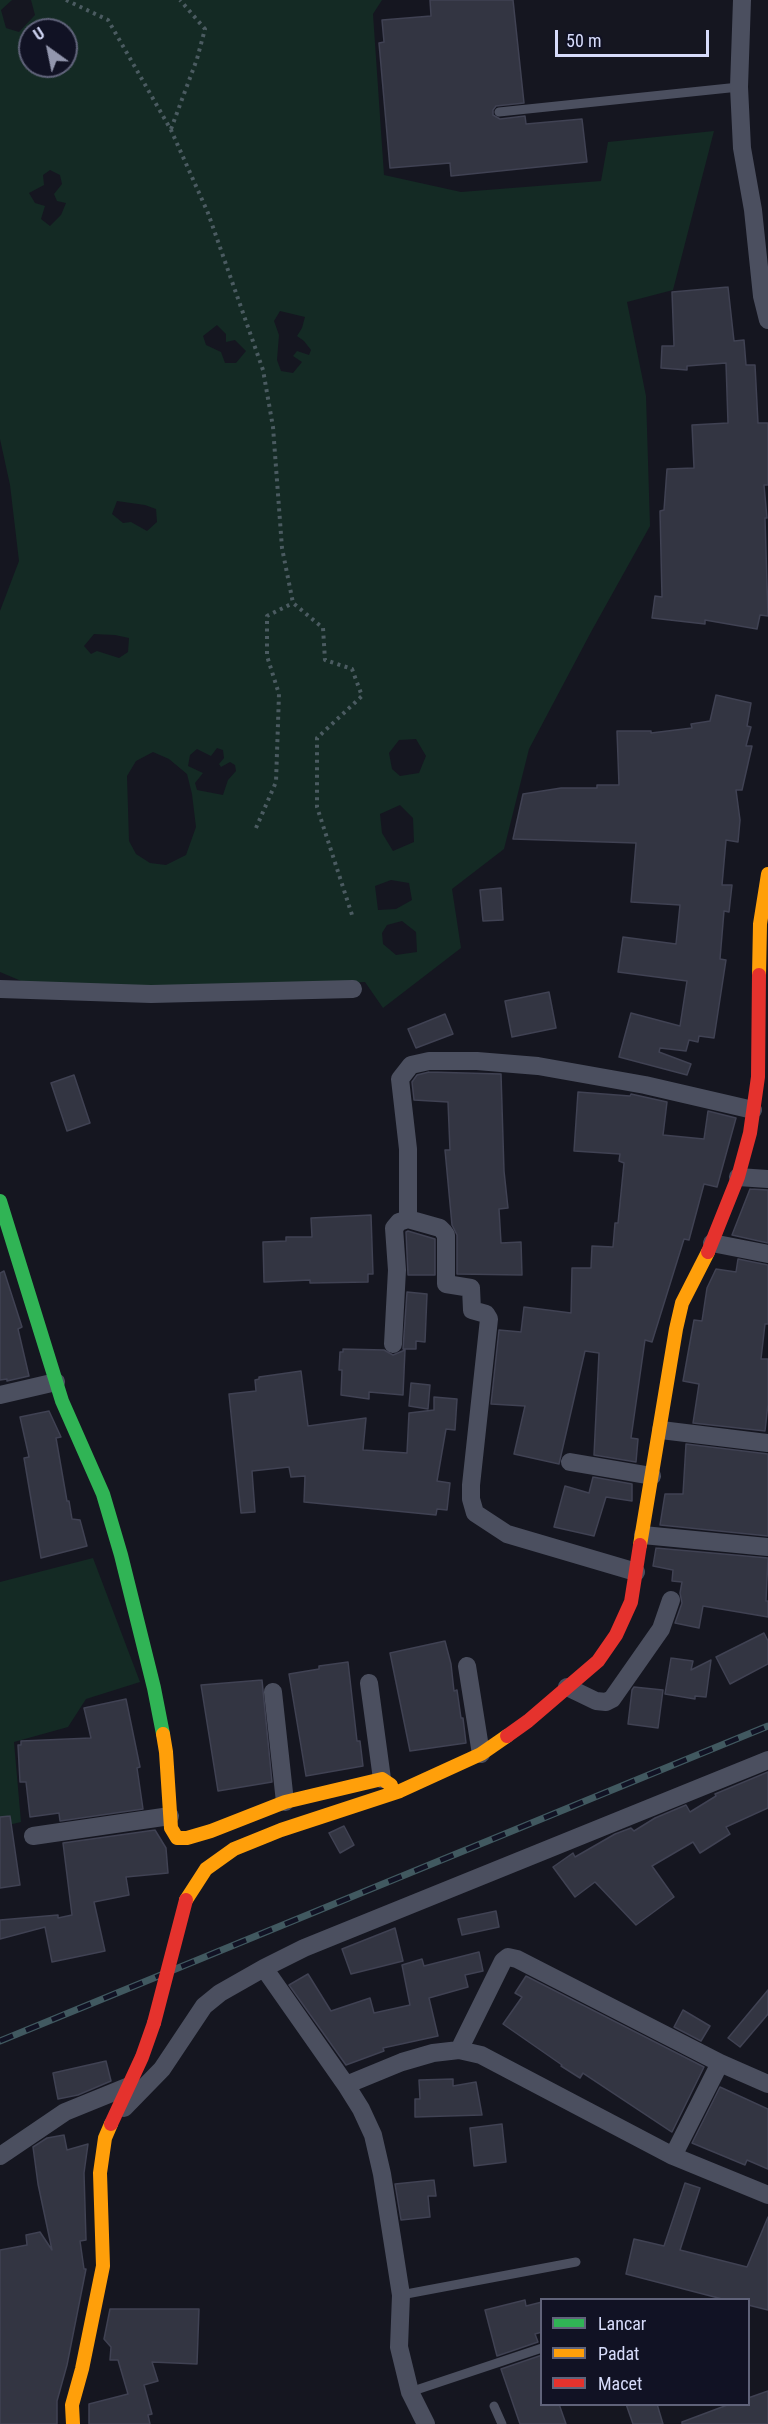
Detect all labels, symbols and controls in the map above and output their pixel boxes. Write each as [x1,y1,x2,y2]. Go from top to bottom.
north arrow [18,18,78,78]
scale bar [558,18,712,56]
text: U [30,24,48,45]
text: 50 m [566,30,601,51]
legend [540,2298,750,2406]
text: Lancar [598,2313,646,2334]
text: Padat [598,2343,639,2364]
text: Macet [598,2373,642,2394]

